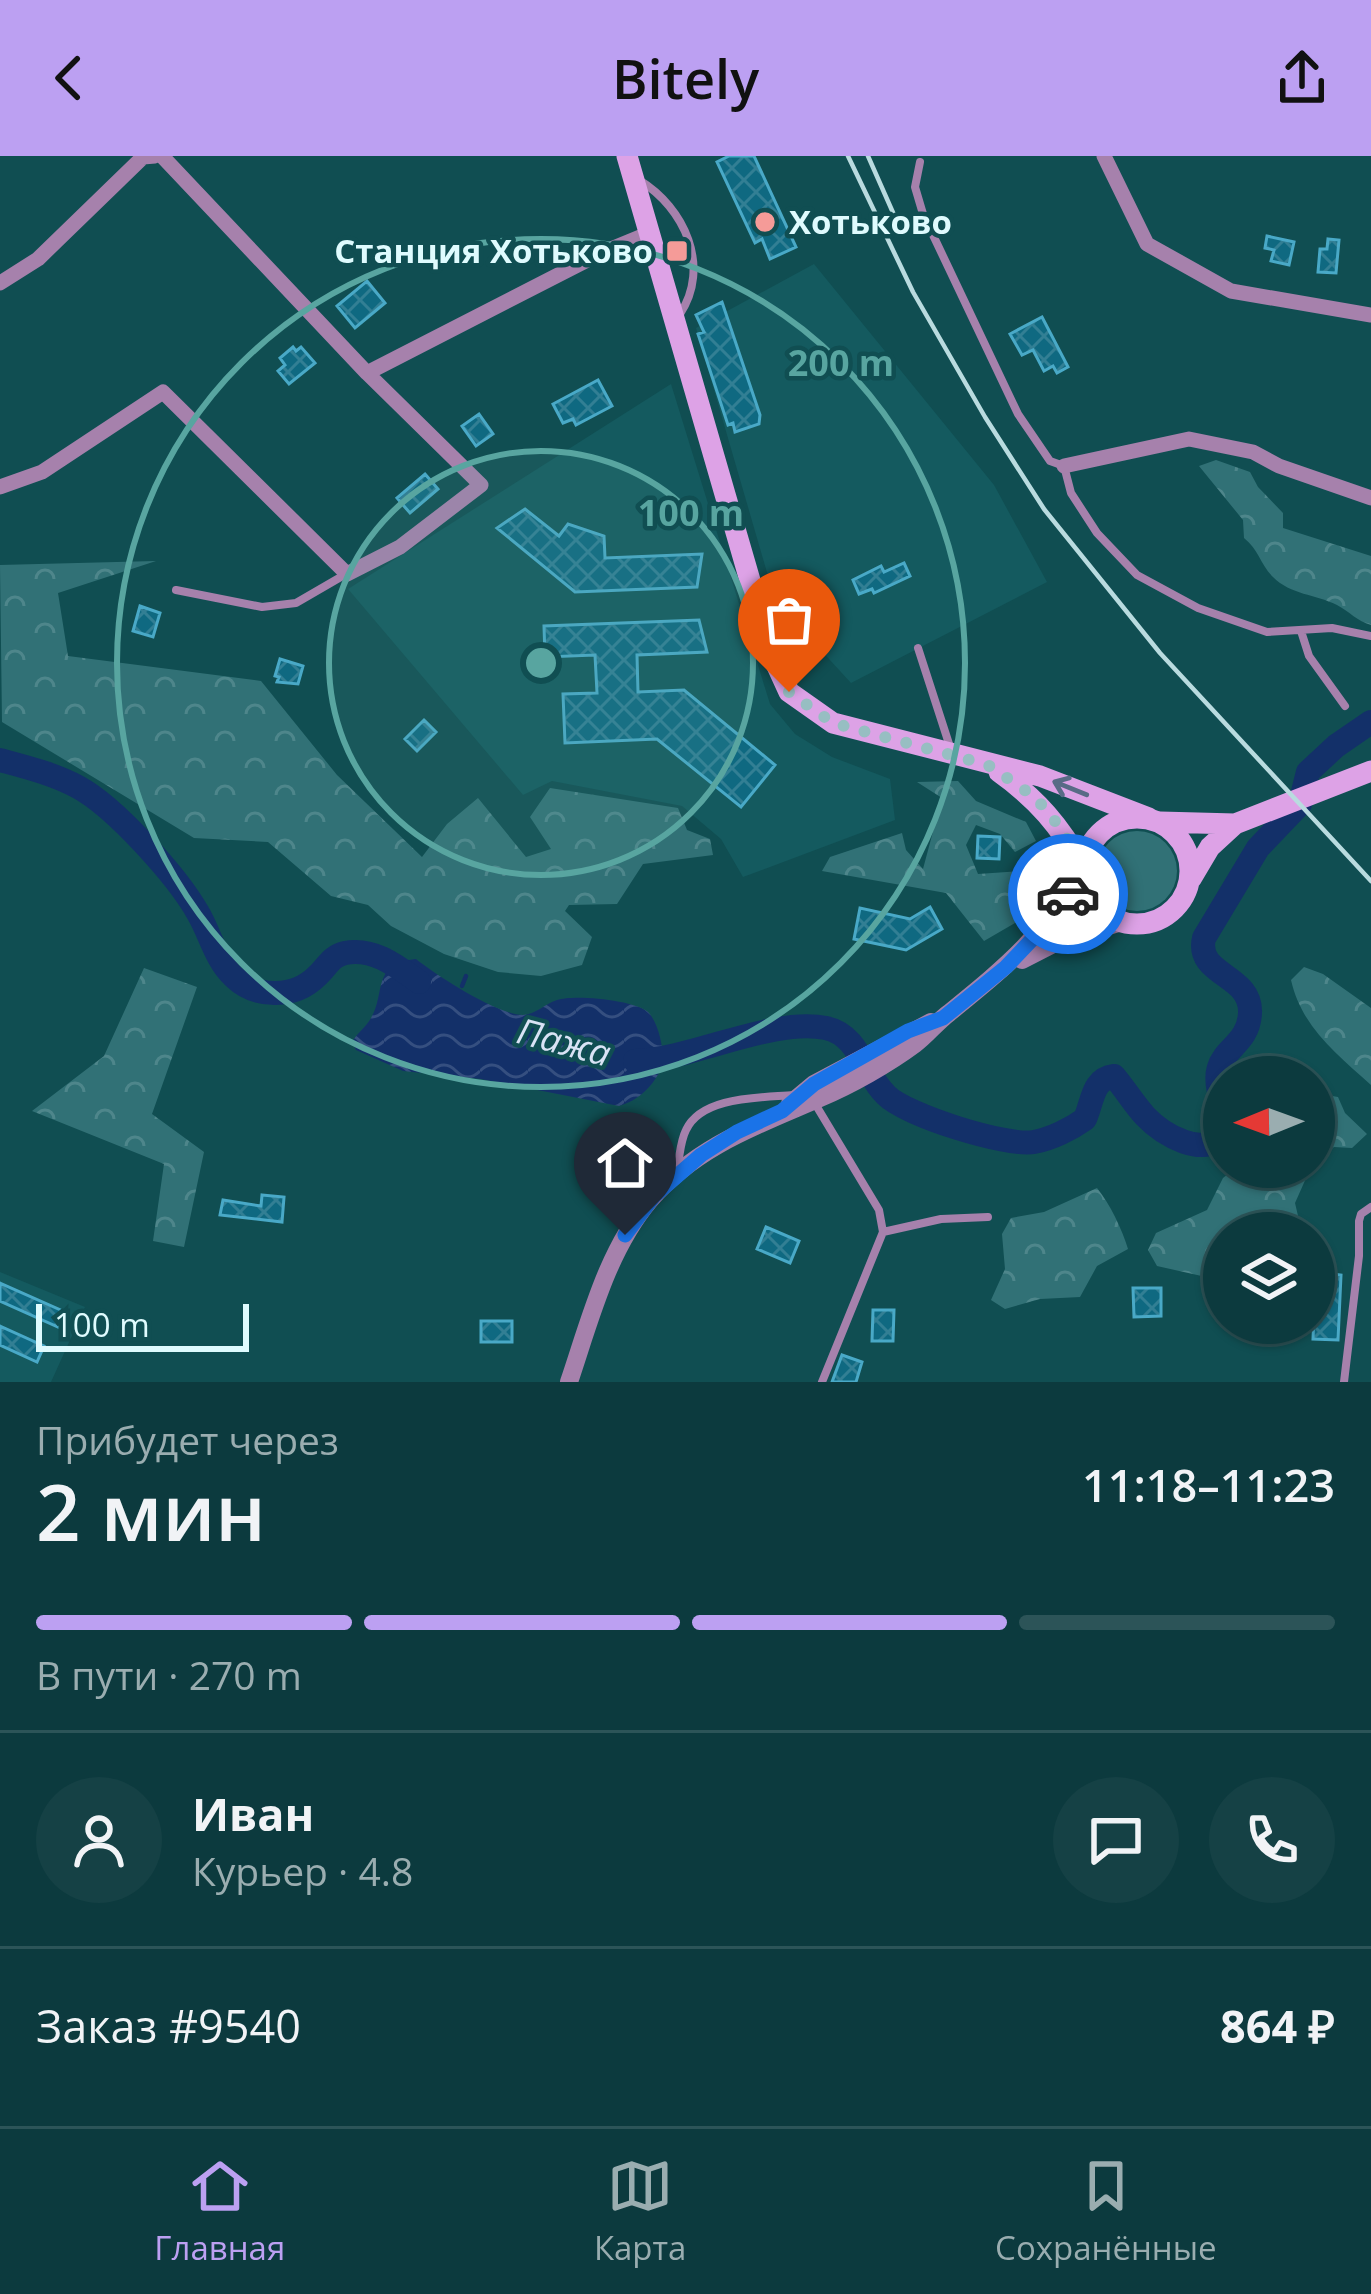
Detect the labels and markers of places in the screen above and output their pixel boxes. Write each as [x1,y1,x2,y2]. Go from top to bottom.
place label: Хотьково [789,199,952,244]
marker: Хотьково [752,209,778,235]
place label: Станция Хотьково [334,228,653,273]
marker: Станция Хотьково [664,238,690,264]
pin [738,569,840,692]
centre of rings [520,642,562,684]
pin [574,1112,676,1235]

